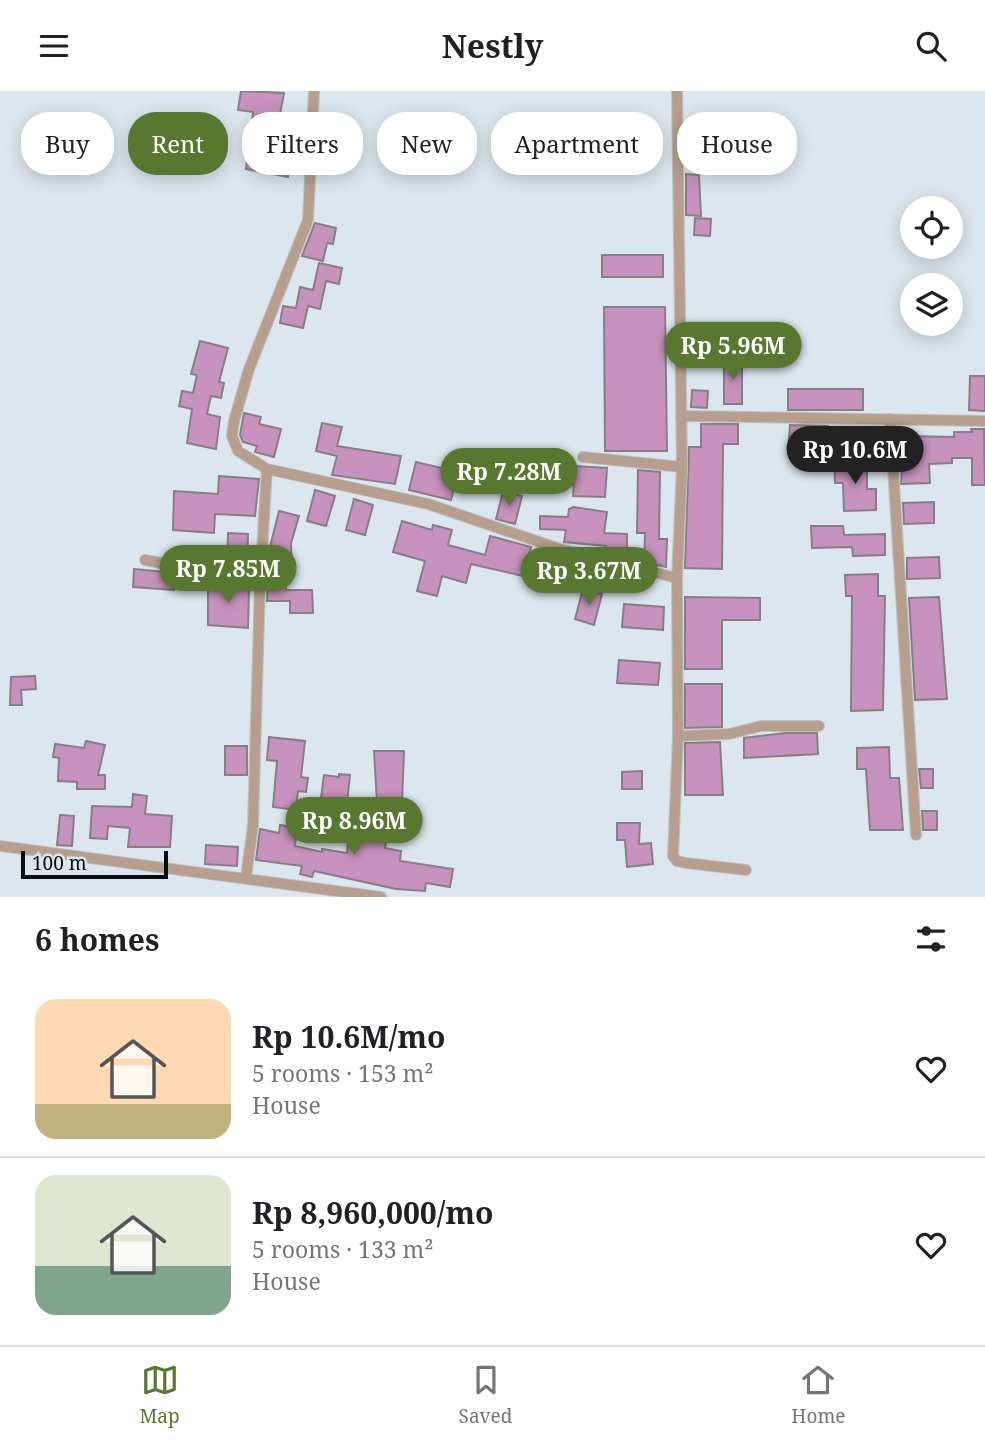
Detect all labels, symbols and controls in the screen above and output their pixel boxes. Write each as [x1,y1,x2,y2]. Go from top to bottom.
text: Nestly [442,24,543,67]
icon: menu [35,27,73,65]
icon: search [912,27,950,65]
chip: Buy [21,112,114,175]
chip: Rent [128,112,228,175]
chip: Filters [242,112,363,175]
chip: New [377,112,477,175]
chip: Apartment [491,112,663,175]
chip: House [677,112,797,175]
map controls [900,196,963,336]
button: locate [900,196,963,259]
button: layers [900,273,963,336]
pin: Rp 5.96M [661,323,805,382]
text: Rp 5.96M [681,329,785,361]
pin: Rp 10.6M [783,427,927,486]
text: Rp 10.6M [803,433,907,465]
pin: Rp 7.28M [437,449,581,508]
text: Rp 7.28M [457,455,561,487]
pin: Rp 7.85M [156,545,300,605]
pin: Rp 3.67M [517,547,661,607]
text: Rp 7.85M [176,552,280,584]
text: Rp 3.67M [537,554,641,586]
pin: Rp 8.96M [282,797,426,857]
text: Rp 8.96M [302,804,406,836]
scale bar [21,848,168,880]
text: 100 m [32,850,87,876]
text: 6 homes [35,919,159,960]
icon: filters [912,920,950,958]
text: Rp 10.6M/mo [252,1016,445,1057]
icon: home [91,1027,175,1111]
icon: heart [912,1050,950,1088]
text: 5 rooms · 153 m² [252,1057,434,1089]
text: House [252,1089,321,1121]
text: Rp 8,960,000/mo [252,1192,493,1233]
icon: home [91,1203,175,1287]
icon: heart [912,1226,950,1264]
text: 5 rooms · 133 m² [252,1233,434,1265]
text: House [252,1265,321,1297]
tab: Map [139,1361,180,1429]
tab: Saved [459,1361,512,1429]
tab: Home [791,1361,846,1429]

